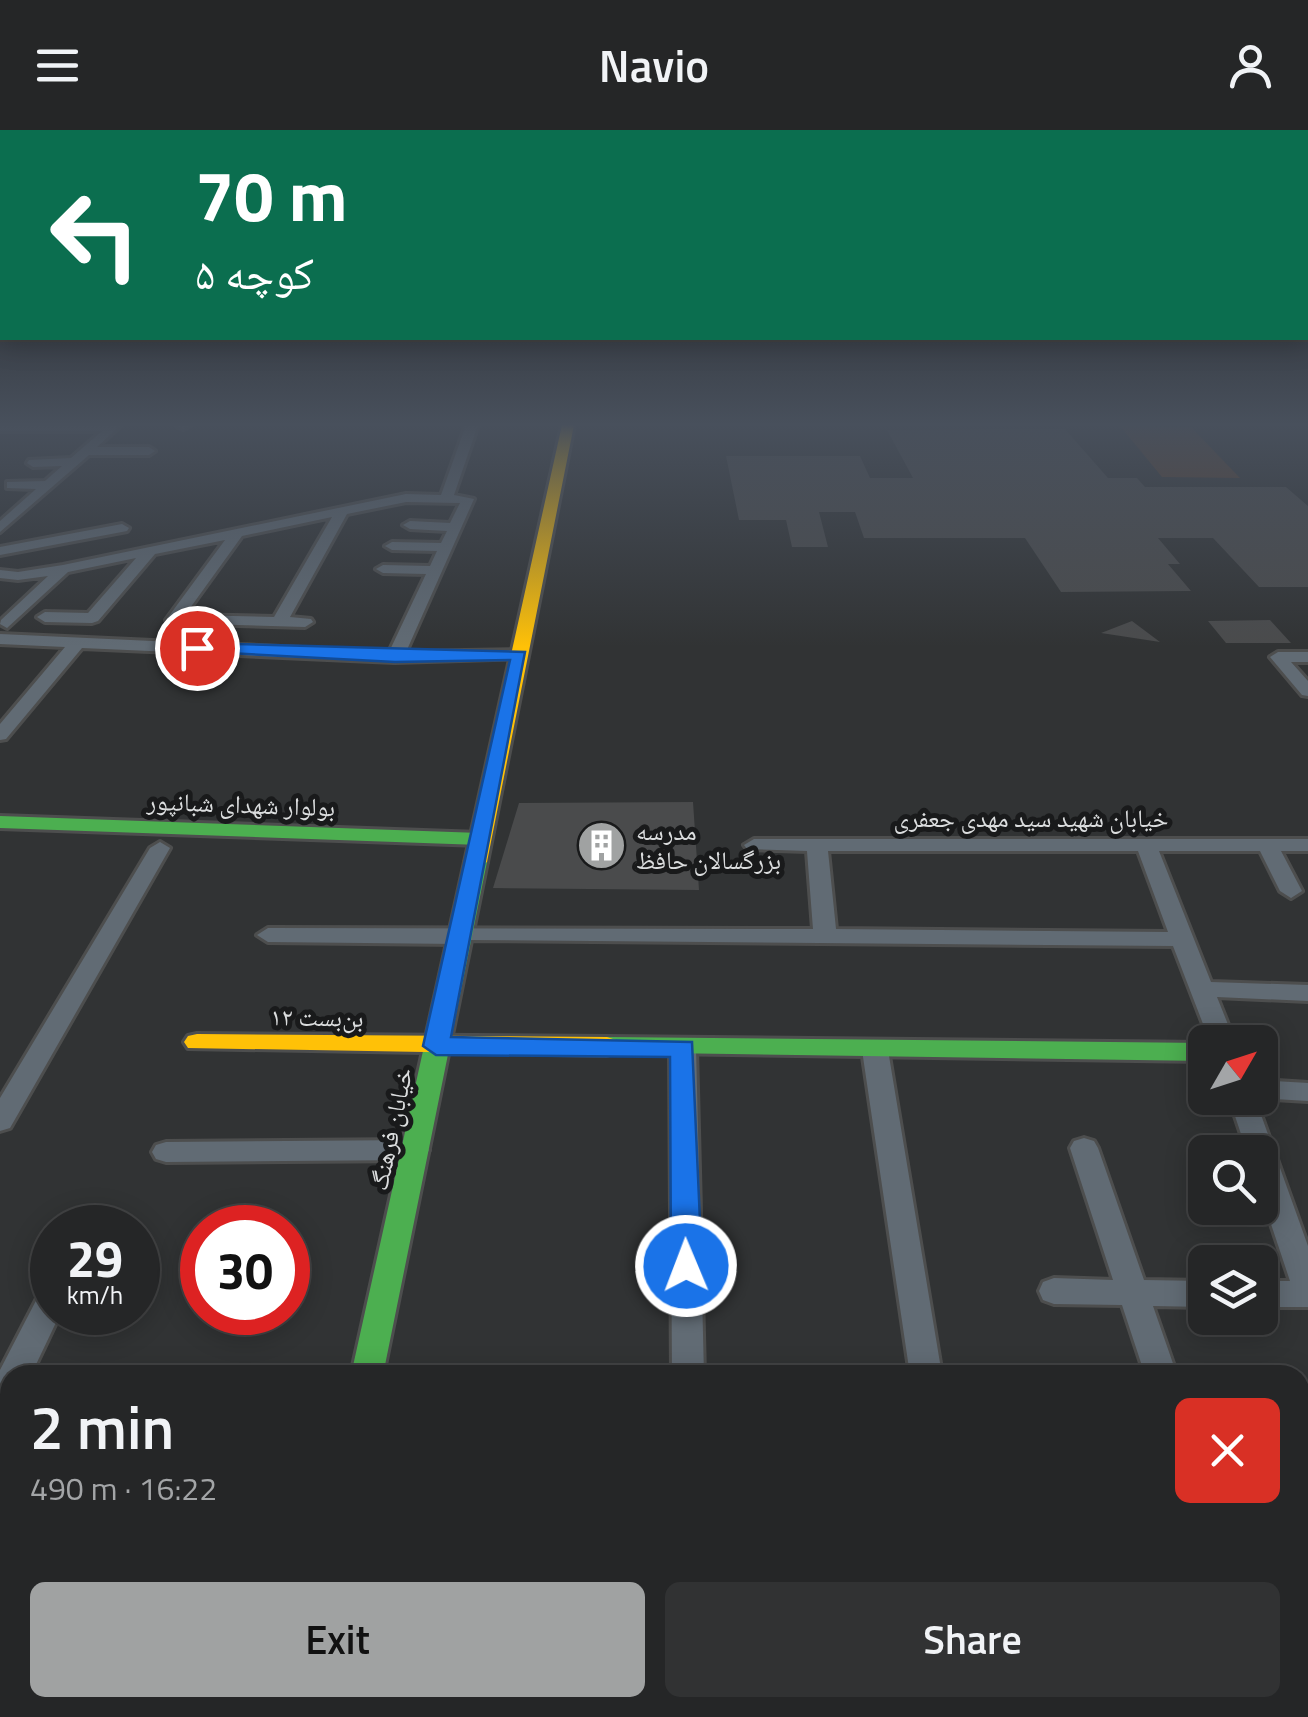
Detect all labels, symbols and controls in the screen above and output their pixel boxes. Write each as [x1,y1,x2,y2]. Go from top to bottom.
text: Navio [599,31,709,99]
icon: menu [30,38,85,93]
icon: person [1223,38,1278,93]
text: 70 m [195,142,348,248]
icon: left [30,170,160,300]
text: کوچه ۵ [195,238,314,306]
pin [155,606,240,691]
icon: arrive [170,621,225,676]
street label: بولوار شهدای شبانپور [145,782,336,826]
street label: خیابان شهید سید مهدی جعفری [894,799,1169,837]
place label: مدرسه بزرگسالان حافظ [636,812,781,879]
building icon: مدرسه بزرگسالان حافظ [575,819,627,871]
street label: بن‌بست ۱۲ [270,997,364,1037]
north arrow [1188,1025,1278,1115]
map controls [1188,1025,1278,1335]
street label: خیابان فرهنگ [359,1064,423,1194]
button: search [1188,1135,1278,1225]
speed limit sign: 30 [180,1205,310,1335]
position arrow [634,1214,738,1318]
text: 29 [67,1220,123,1296]
button: layers [1188,1245,1278,1335]
text: km/h [67,1276,123,1314]
text: 2 min [30,1381,174,1472]
button: close [1175,1398,1280,1503]
text: 490 m · 16:22 [30,1464,217,1512]
button: Exit [30,1582,645,1697]
button: Share [665,1582,1280,1697]

